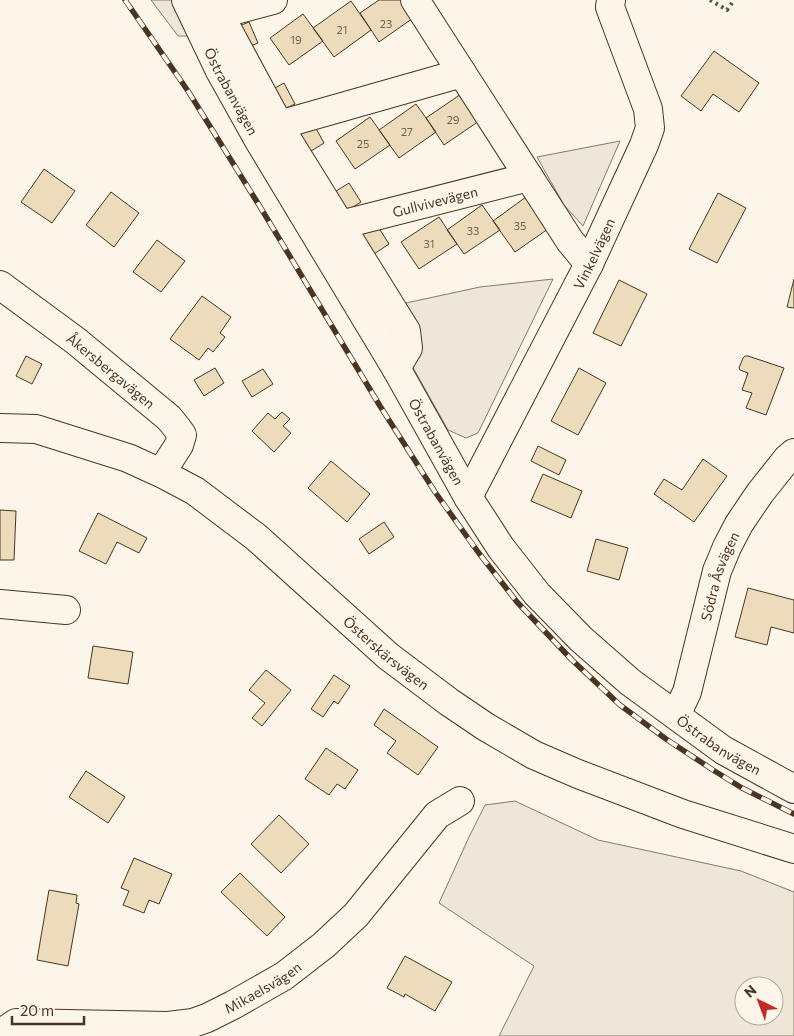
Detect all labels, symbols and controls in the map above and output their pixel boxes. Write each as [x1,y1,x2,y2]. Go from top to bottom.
house number: 23 [380,17,392,30]
house number: 21 [337,23,347,36]
house number: 19 [290,33,302,46]
street label: Östrabanvägen [201,45,262,138]
house number: 29 [447,113,460,126]
house number: 27 [401,125,413,138]
house number: 25 [357,137,369,150]
street label: Gullvivevägen [391,182,479,220]
street label: Vinkelvägen [569,215,618,292]
house number: 35 [514,219,526,232]
house number: 33 [467,224,479,237]
house number: 31 [424,237,434,250]
street label: Åkersbergavägen [64,329,159,411]
street label: Östrabanvägen [406,395,468,488]
street label: Södra Åsvägen [697,528,742,622]
street label: Österskärsvägen [340,612,433,693]
street label: Östrabanvägen [674,711,764,778]
street label: Mikaelsvägen [221,958,304,1017]
north arrow [734,976,784,1026]
text: N [740,981,760,1001]
scale bar [12,994,85,1026]
text: 20 m [20,1001,54,1019]

